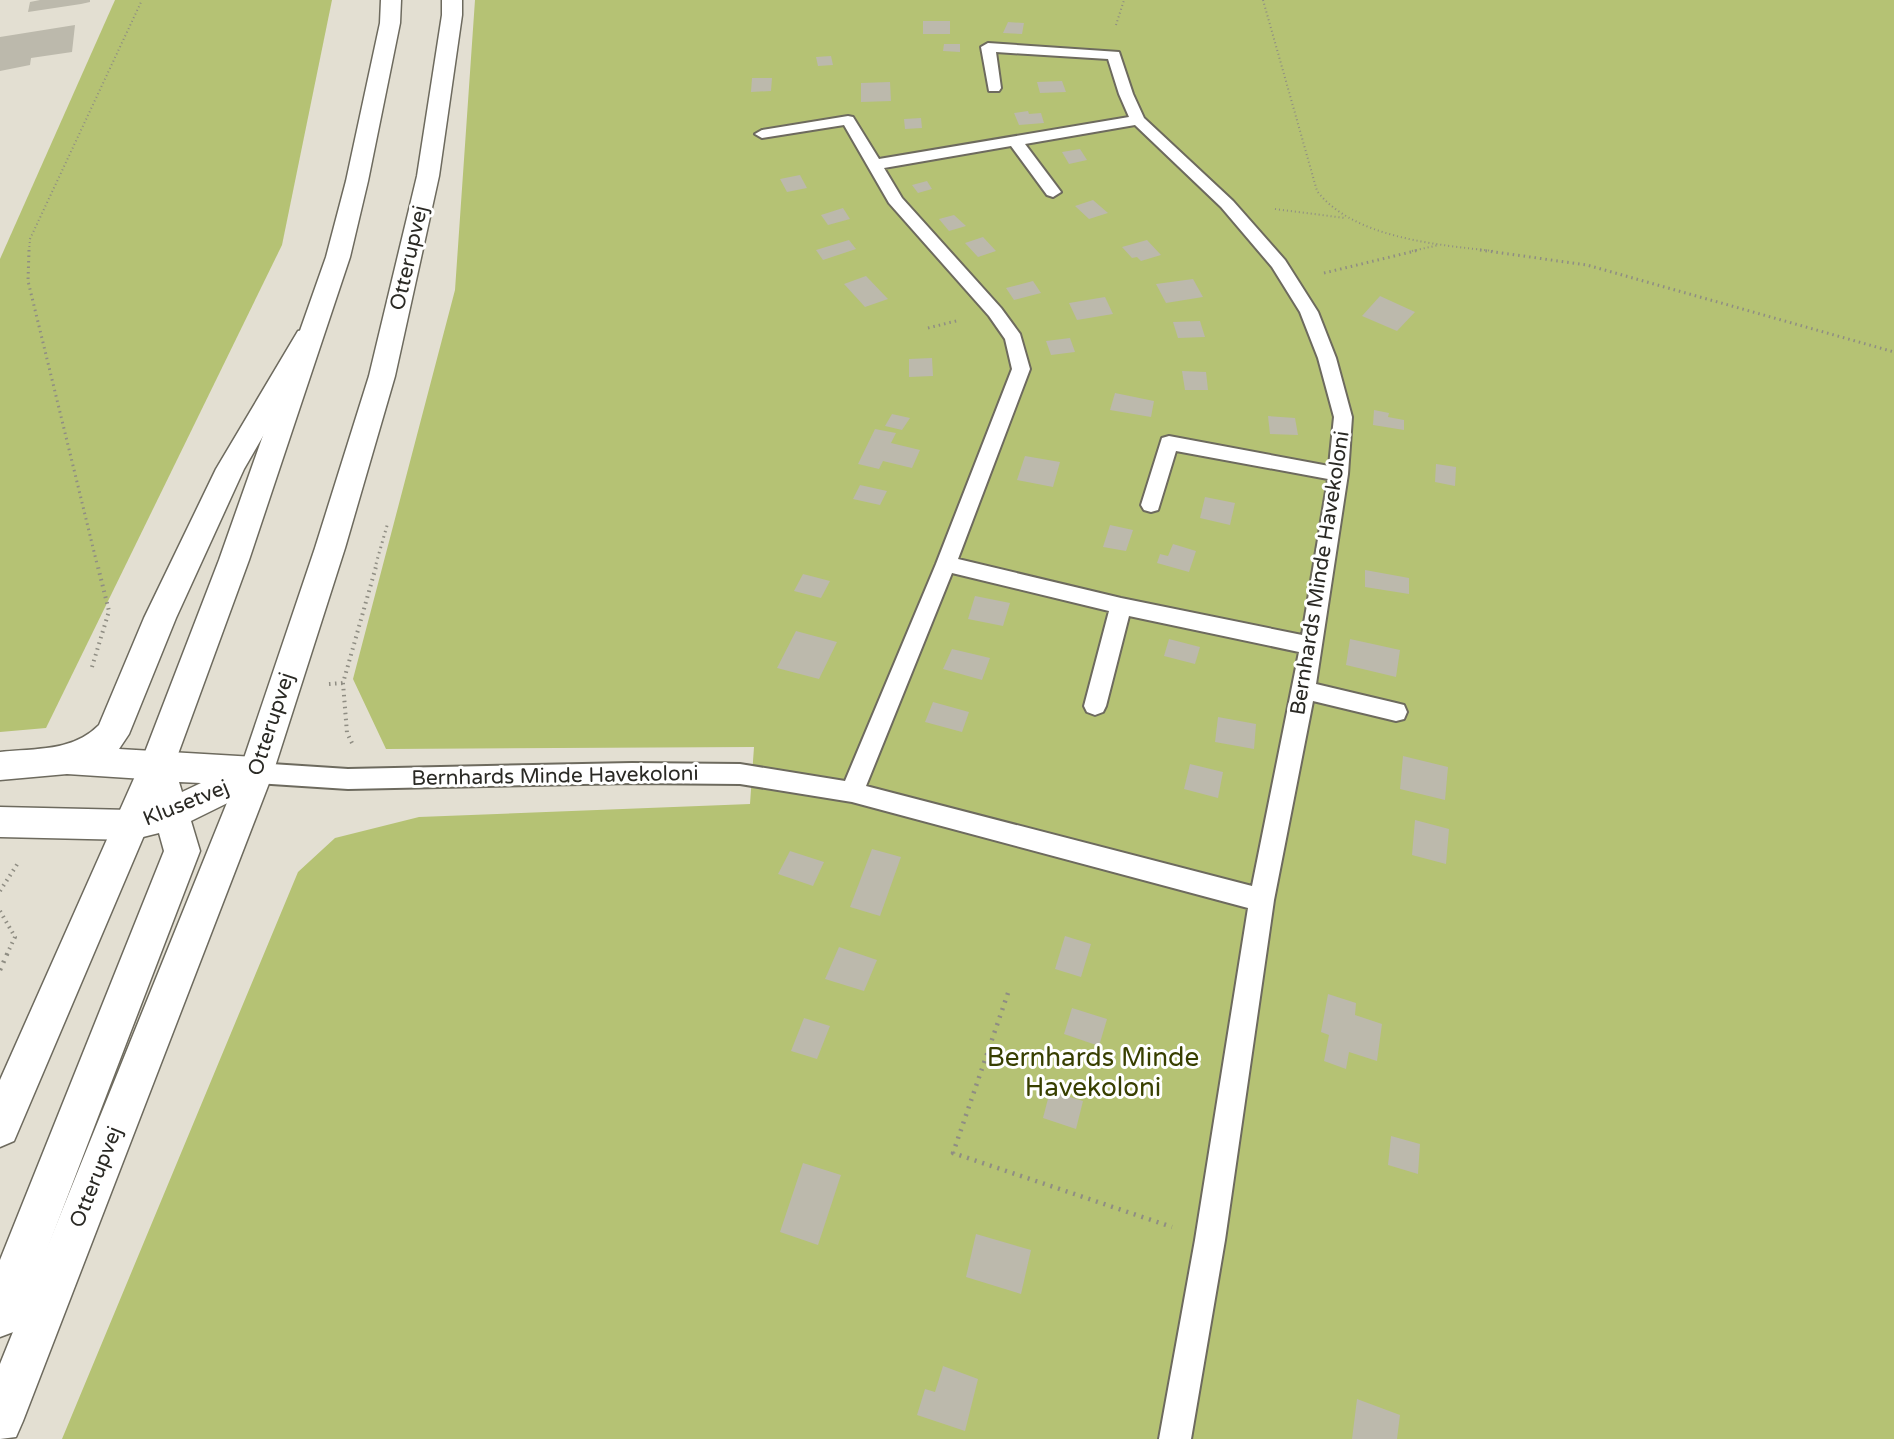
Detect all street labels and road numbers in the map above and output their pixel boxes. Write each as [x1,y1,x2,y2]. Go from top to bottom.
street label: Otterupvej [385,203,433,313]
street label: Bernhards Minde Havekoloni [1285,429,1355,717]
street label: Otterupvej [243,669,299,779]
street label: Bernhards Minde Havekoloni [411,761,699,791]
street label: Klusetvej [140,775,232,831]
street label: Otterupvej [64,1123,128,1231]

